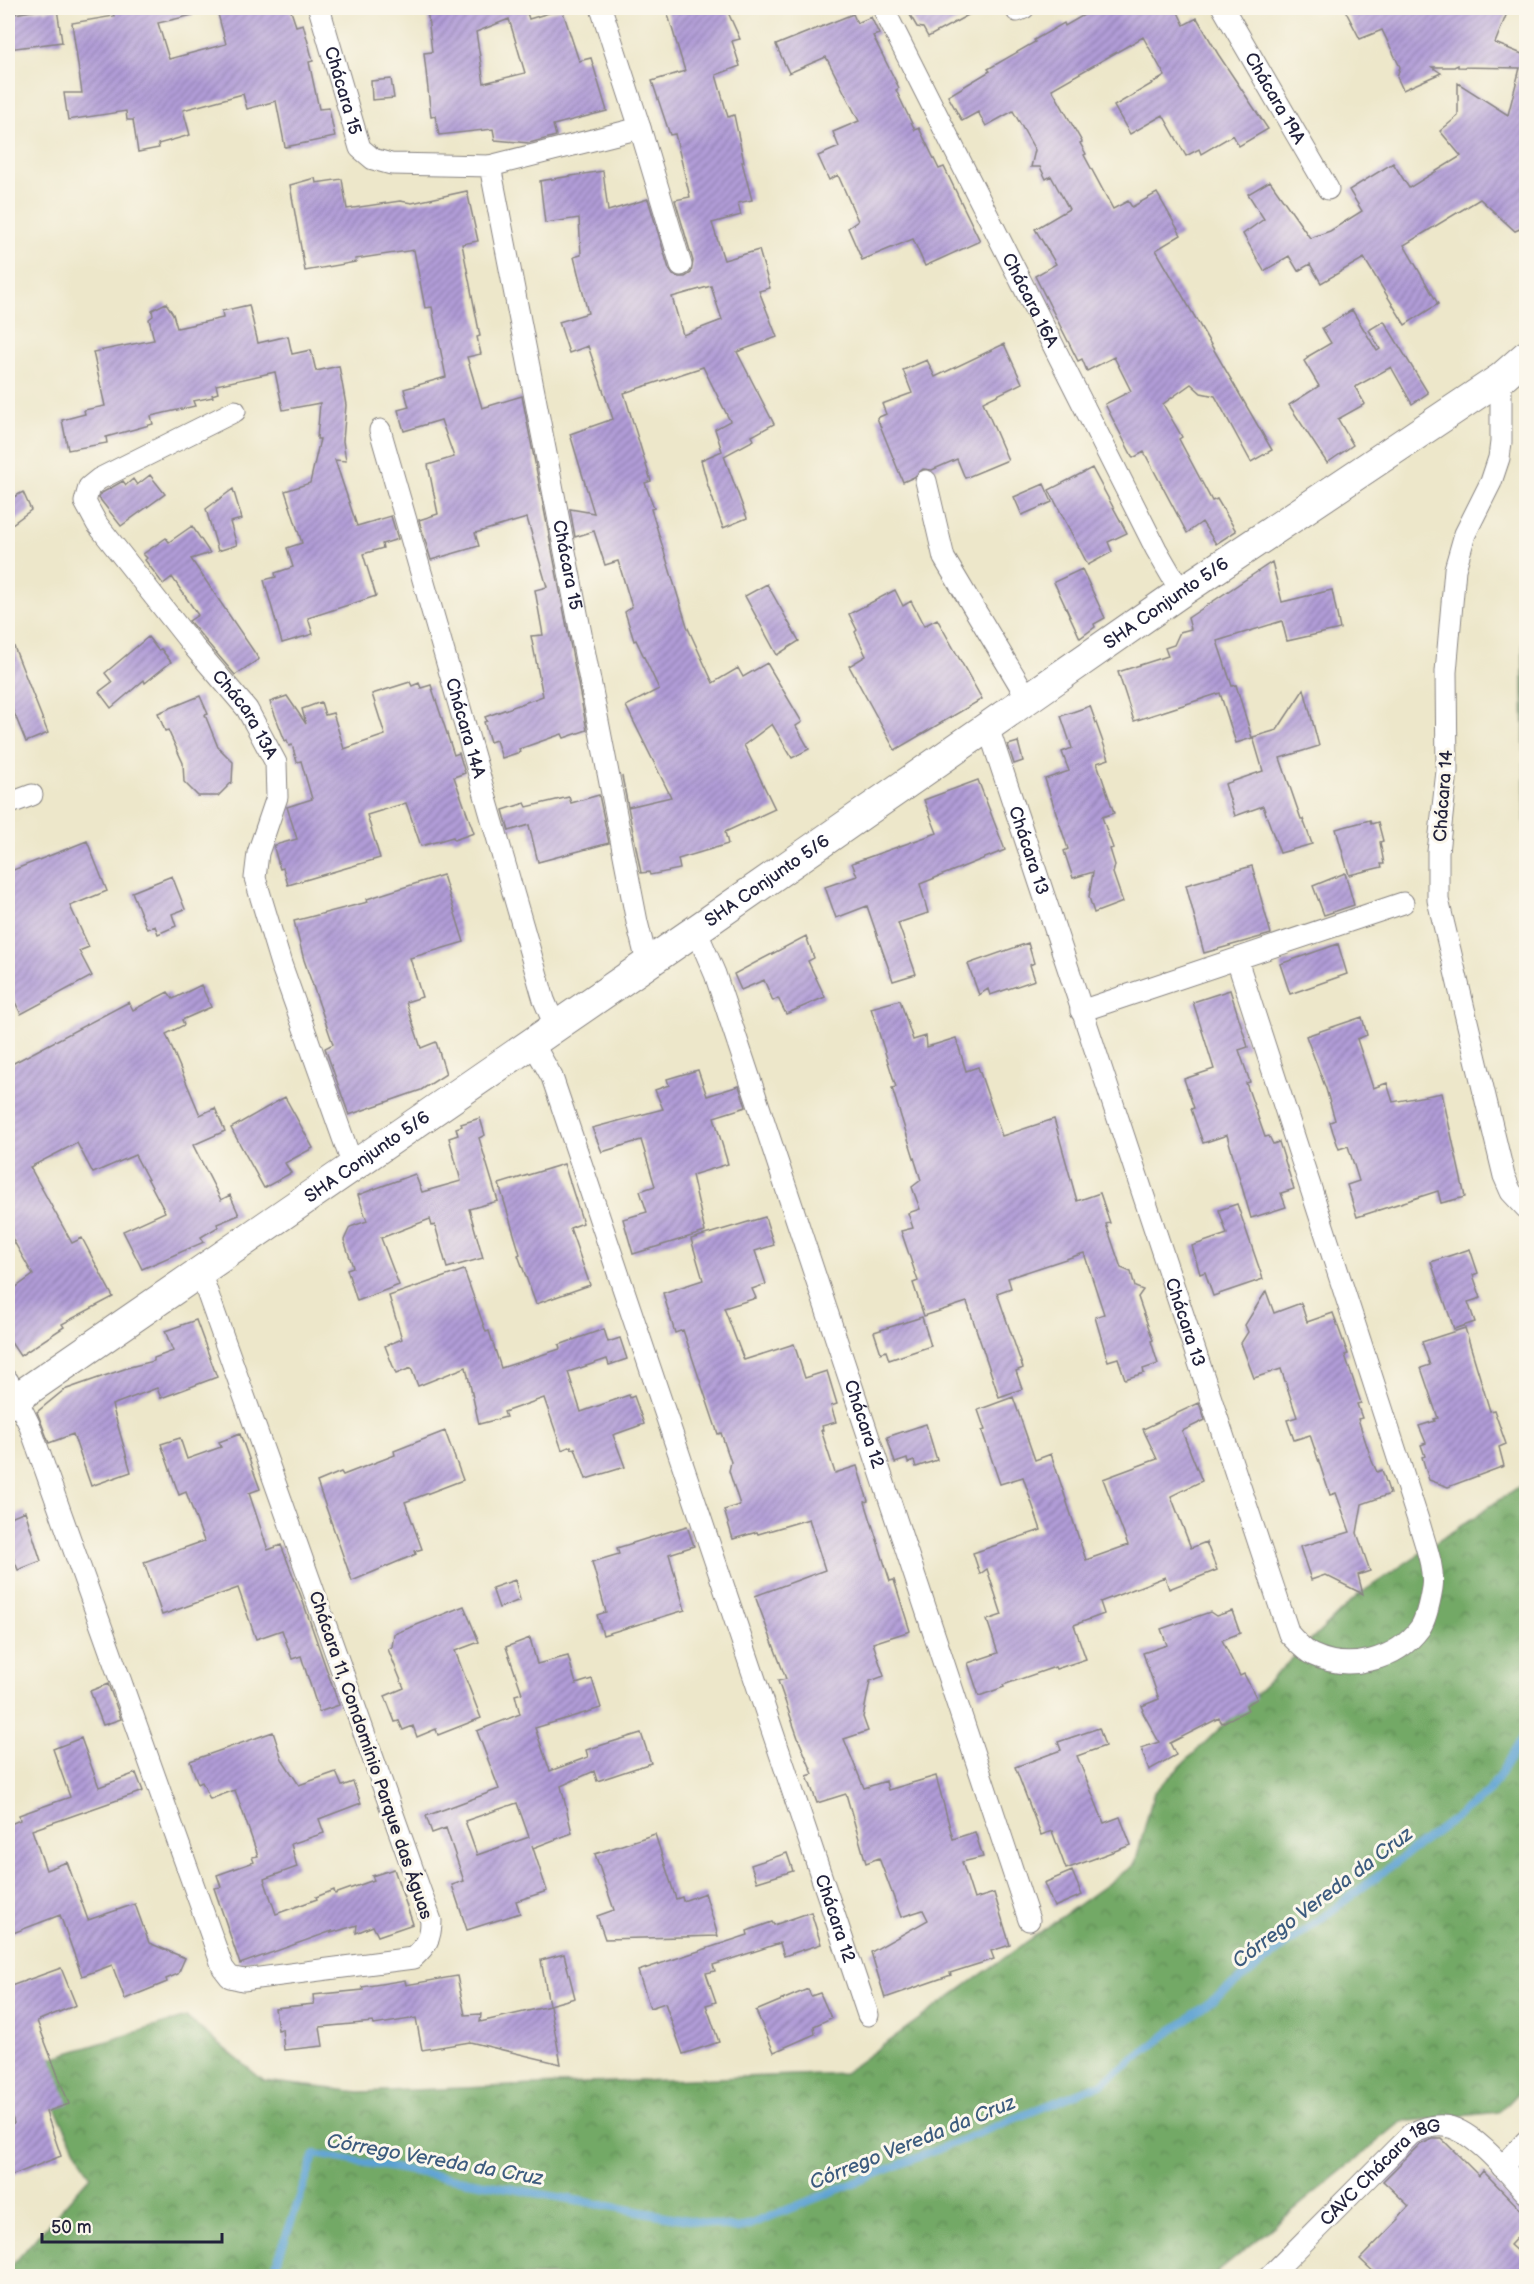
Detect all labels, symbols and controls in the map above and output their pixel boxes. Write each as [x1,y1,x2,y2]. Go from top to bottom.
street label: Chácara 15 [320,44,366,137]
street label: Chácara 19A [1240,49,1310,148]
street label: Chácara 16A [997,249,1062,351]
street label: Chácara 15 [548,518,586,612]
street label: SHA Conjunto 5/6 [1100,553,1233,654]
street label: Chácara 13A [207,666,282,763]
street label: Chácara 14A [441,676,490,780]
street label: Chácara 14 [1430,749,1457,843]
street label: Chácara 13 [1004,804,1053,898]
street label: SHA Conjunto 5/6 [701,830,834,932]
street label: SHA Conjunto 5/6 [301,1107,434,1207]
street label: Chácara 13 [1161,1275,1209,1369]
street label: Chácara 12 [839,1377,888,1471]
street label: Chácara 11, Condomínio Parque das Águas [304,1588,439,1922]
water label: Córrego Vereda da Cruz [1228,1822,1418,1973]
street label: Chácara 12 [810,1872,860,1965]
water label: Córrego Vereda da Cruz [806,2090,1019,2195]
street label: CAVC Chácara 18G [1316,2115,1442,2230]
water label: Córrego Vereda da Cruz [325,2129,546,2191]
scale bar [42,2206,222,2244]
text: 50 m [51,2217,92,2238]

